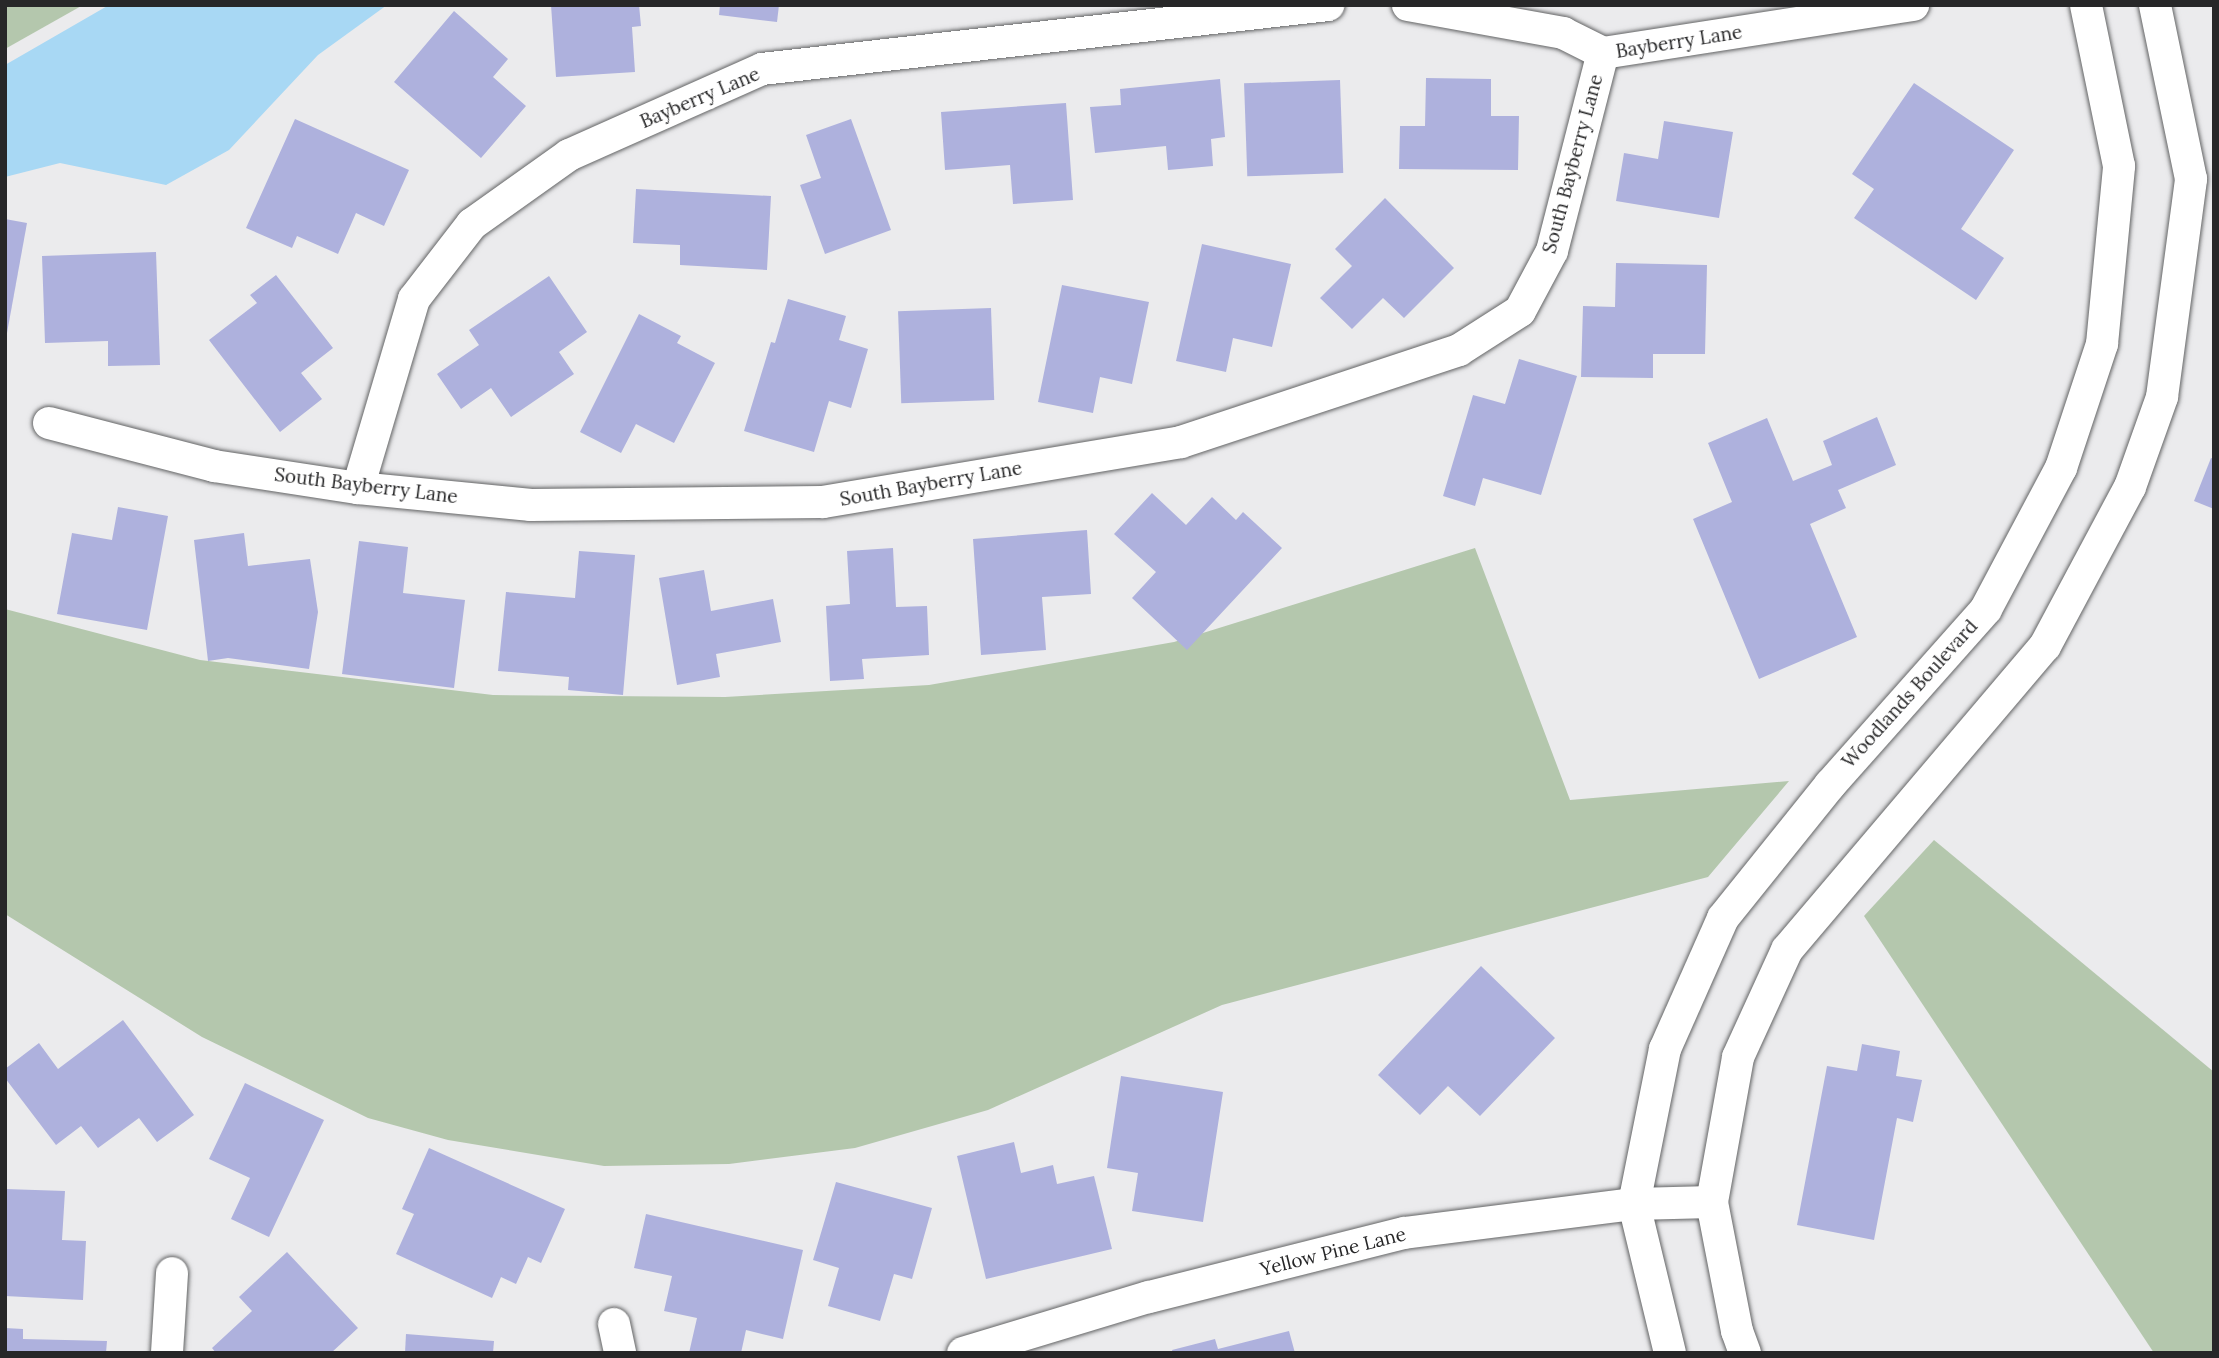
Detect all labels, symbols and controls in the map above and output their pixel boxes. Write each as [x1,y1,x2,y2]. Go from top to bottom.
street label: Bayberry Lane [1614,21,1744,63]
street label: Bayberry Lane [637,63,763,133]
street label: South Bayberry Lane [1538,72,1608,256]
street label: South Bayberry Lane [838,457,1024,511]
street label: South Bayberry Lane [273,463,459,509]
street label: Woodlands Boulevard [1837,615,1983,773]
street label: Yellow Pine Lane [1258,1223,1408,1281]

